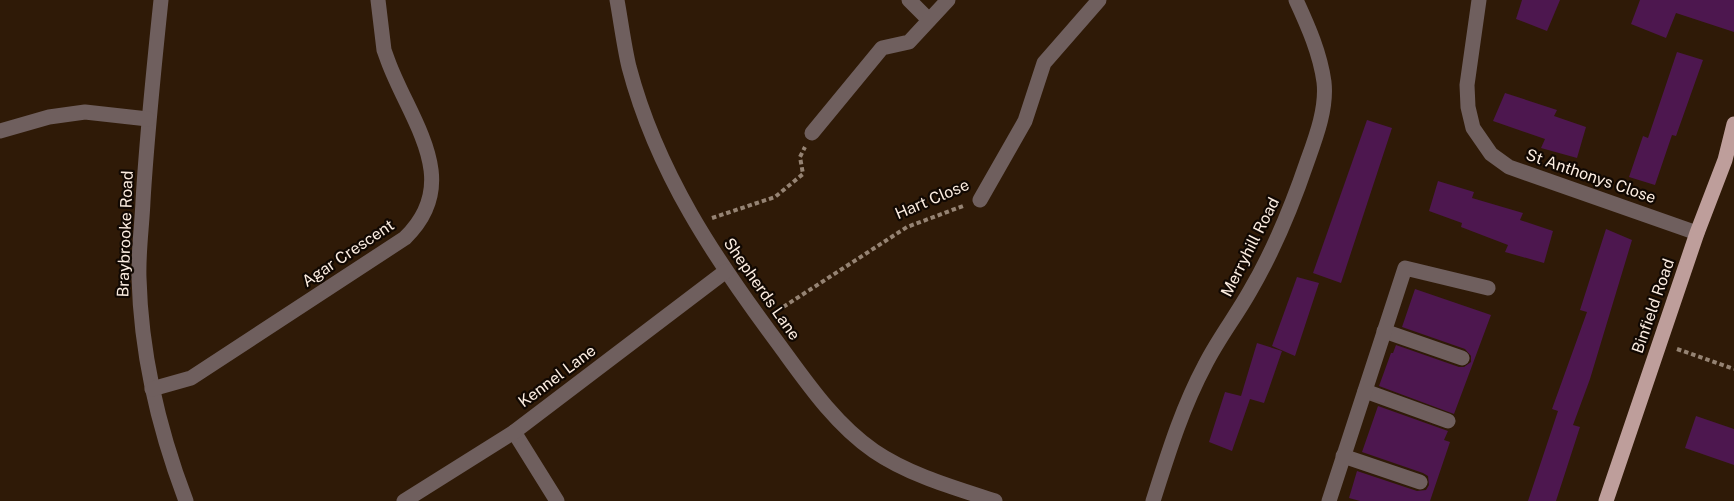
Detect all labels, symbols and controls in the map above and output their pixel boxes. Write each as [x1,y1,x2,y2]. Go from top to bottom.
street label: St Anthonys Close [1524,145,1658,207]
street label: Braybrooke Road [113,170,137,298]
street label: Hart Close [892,175,972,223]
street label: Merryhill Road [1217,194,1283,300]
street label: Agar Crescent [298,215,398,291]
street label: Shepherds Lane [720,234,804,344]
street label: Binfield Road [1628,256,1678,356]
street label: Kennel Lane [515,341,599,411]

